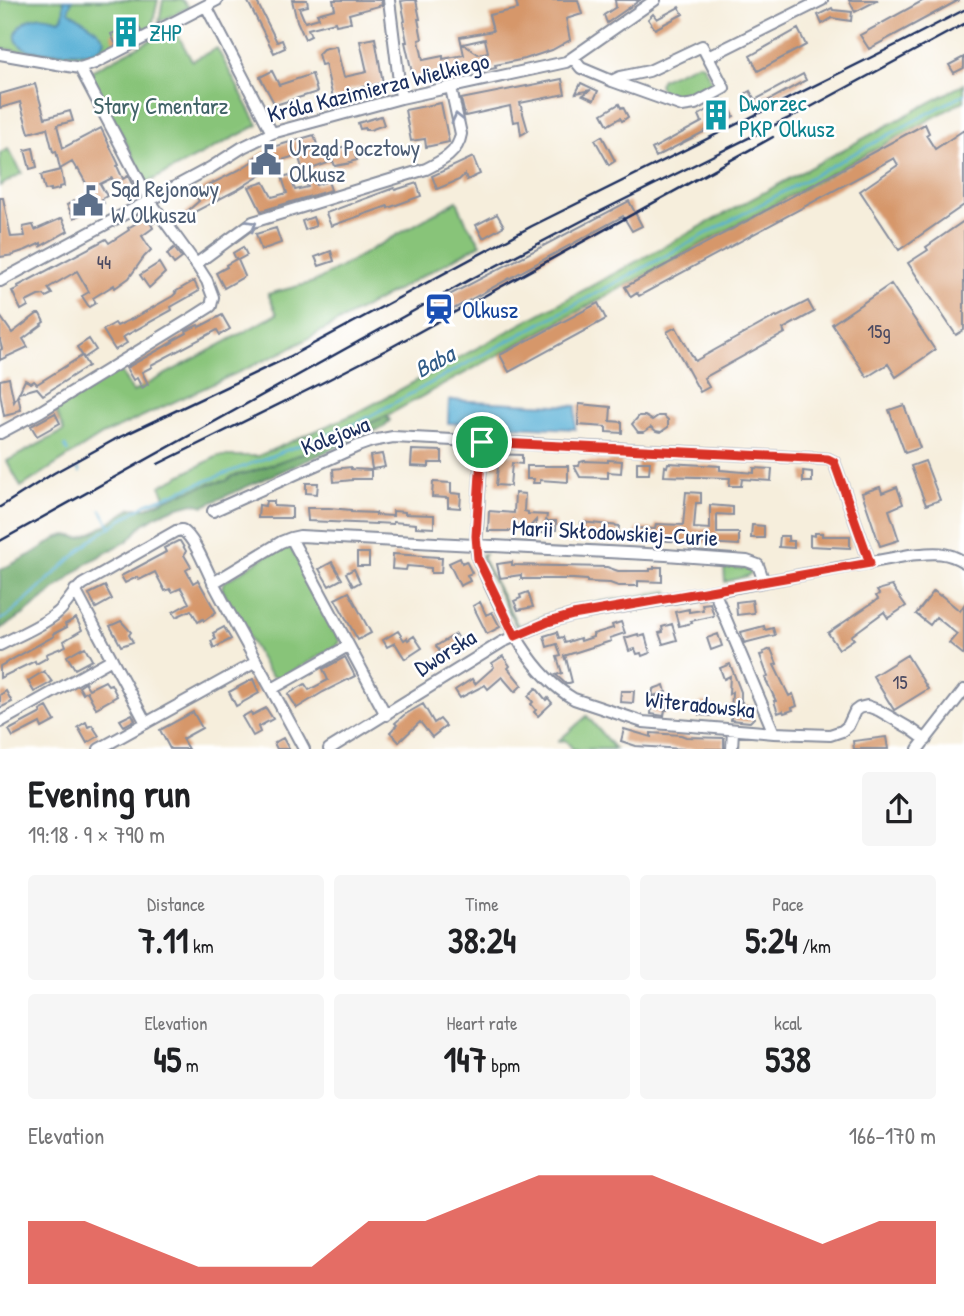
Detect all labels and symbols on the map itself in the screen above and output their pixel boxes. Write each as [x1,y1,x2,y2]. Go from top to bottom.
building icon: ZHP [109,15,143,49]
place label: ZHP [149,17,183,48]
street label: Króla Kazimierza Wielkiego [264,44,492,130]
place label: Dworzec PKP Olkusz [739,87,835,144]
park label: Stary Cmentarz [94,90,229,121]
building icon: Dworzec PKP Olkusz [699,98,733,132]
one-way arrow [451,112,466,124]
place label: Urząd Pocztowy Olkusz [289,132,421,189]
public building icon: Urząd Pocztowy Olkusz [249,143,283,177]
place label: Sąd Rejonowy W Olkuszu [111,173,219,230]
public building icon: Sąd Rejonowy W Olkuszu [71,184,105,218]
one-way arrow [244,220,257,233]
house number: 44 [97,249,111,275]
station icon: Olkusz [422,292,456,326]
place label: Olkusz [462,294,519,325]
house number: 15g [867,318,891,344]
water label: Baba [408,336,462,385]
street label: Kolejowa [296,408,374,462]
pin [452,412,512,472]
street label: Marii Skłodowskiej-Curie [511,511,719,553]
street label: Dworska [408,621,482,683]
house number: 15 [893,669,907,695]
street label: Witeradowska [643,683,757,725]

